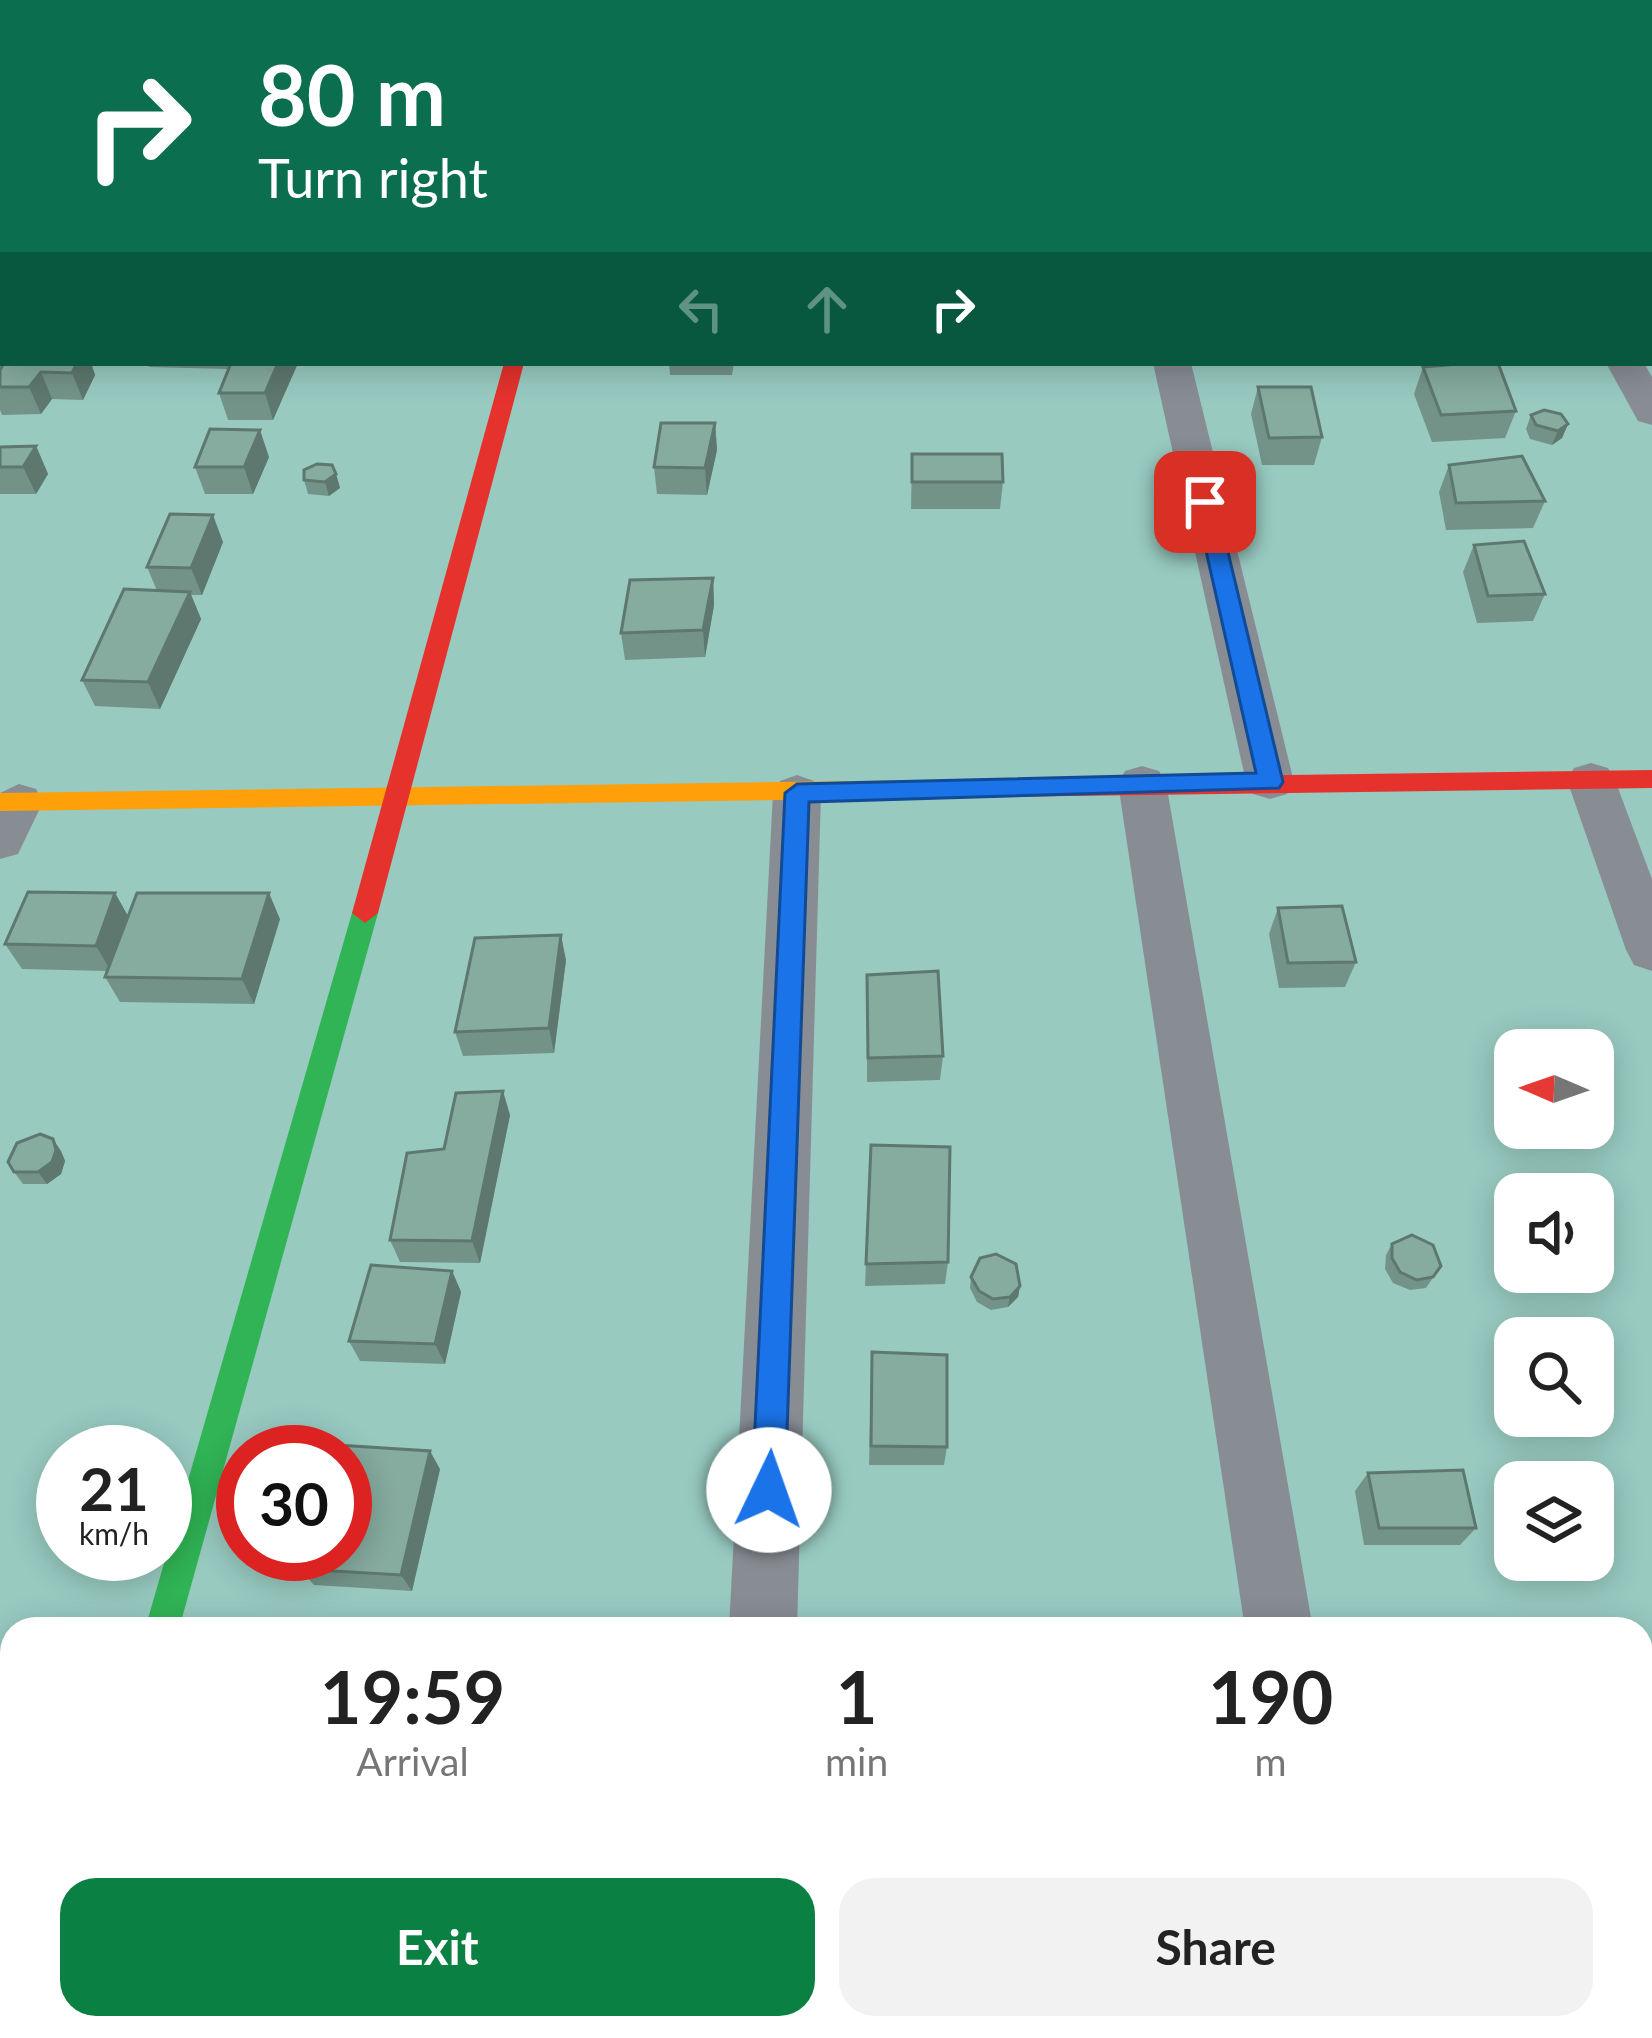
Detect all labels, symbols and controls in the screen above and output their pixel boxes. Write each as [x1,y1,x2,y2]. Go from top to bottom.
text: 80 m [258,43,446,144]
icon: right [60,48,216,204]
text: Turn right [258,145,488,210]
icon: left [668,276,734,342]
icon: ahead [794,276,860,342]
icon: right [920,276,986,342]
pin [1154,451,1256,553]
icon: arrive [1172,469,1238,535]
north arrow [1494,1029,1614,1149]
map controls [1494,1029,1614,1581]
button: sound [1494,1173,1614,1293]
button: search [1494,1317,1614,1437]
speed limit sign: 30 [216,1425,372,1581]
position arrow [706,1427,832,1553]
text: 21 [79,1452,149,1524]
button: layers [1494,1461,1614,1581]
text: km/h [79,1515,149,1551]
text: 19:59 [320,1653,505,1739]
text: 1 [836,1653,878,1739]
text: 190 [1208,1653,1333,1739]
text: Arrival [356,1738,469,1784]
text: min [825,1738,888,1784]
text: m [1255,1738,1287,1784]
button: Exit [60,1878,815,2016]
button: Share [839,1878,1593,2016]

